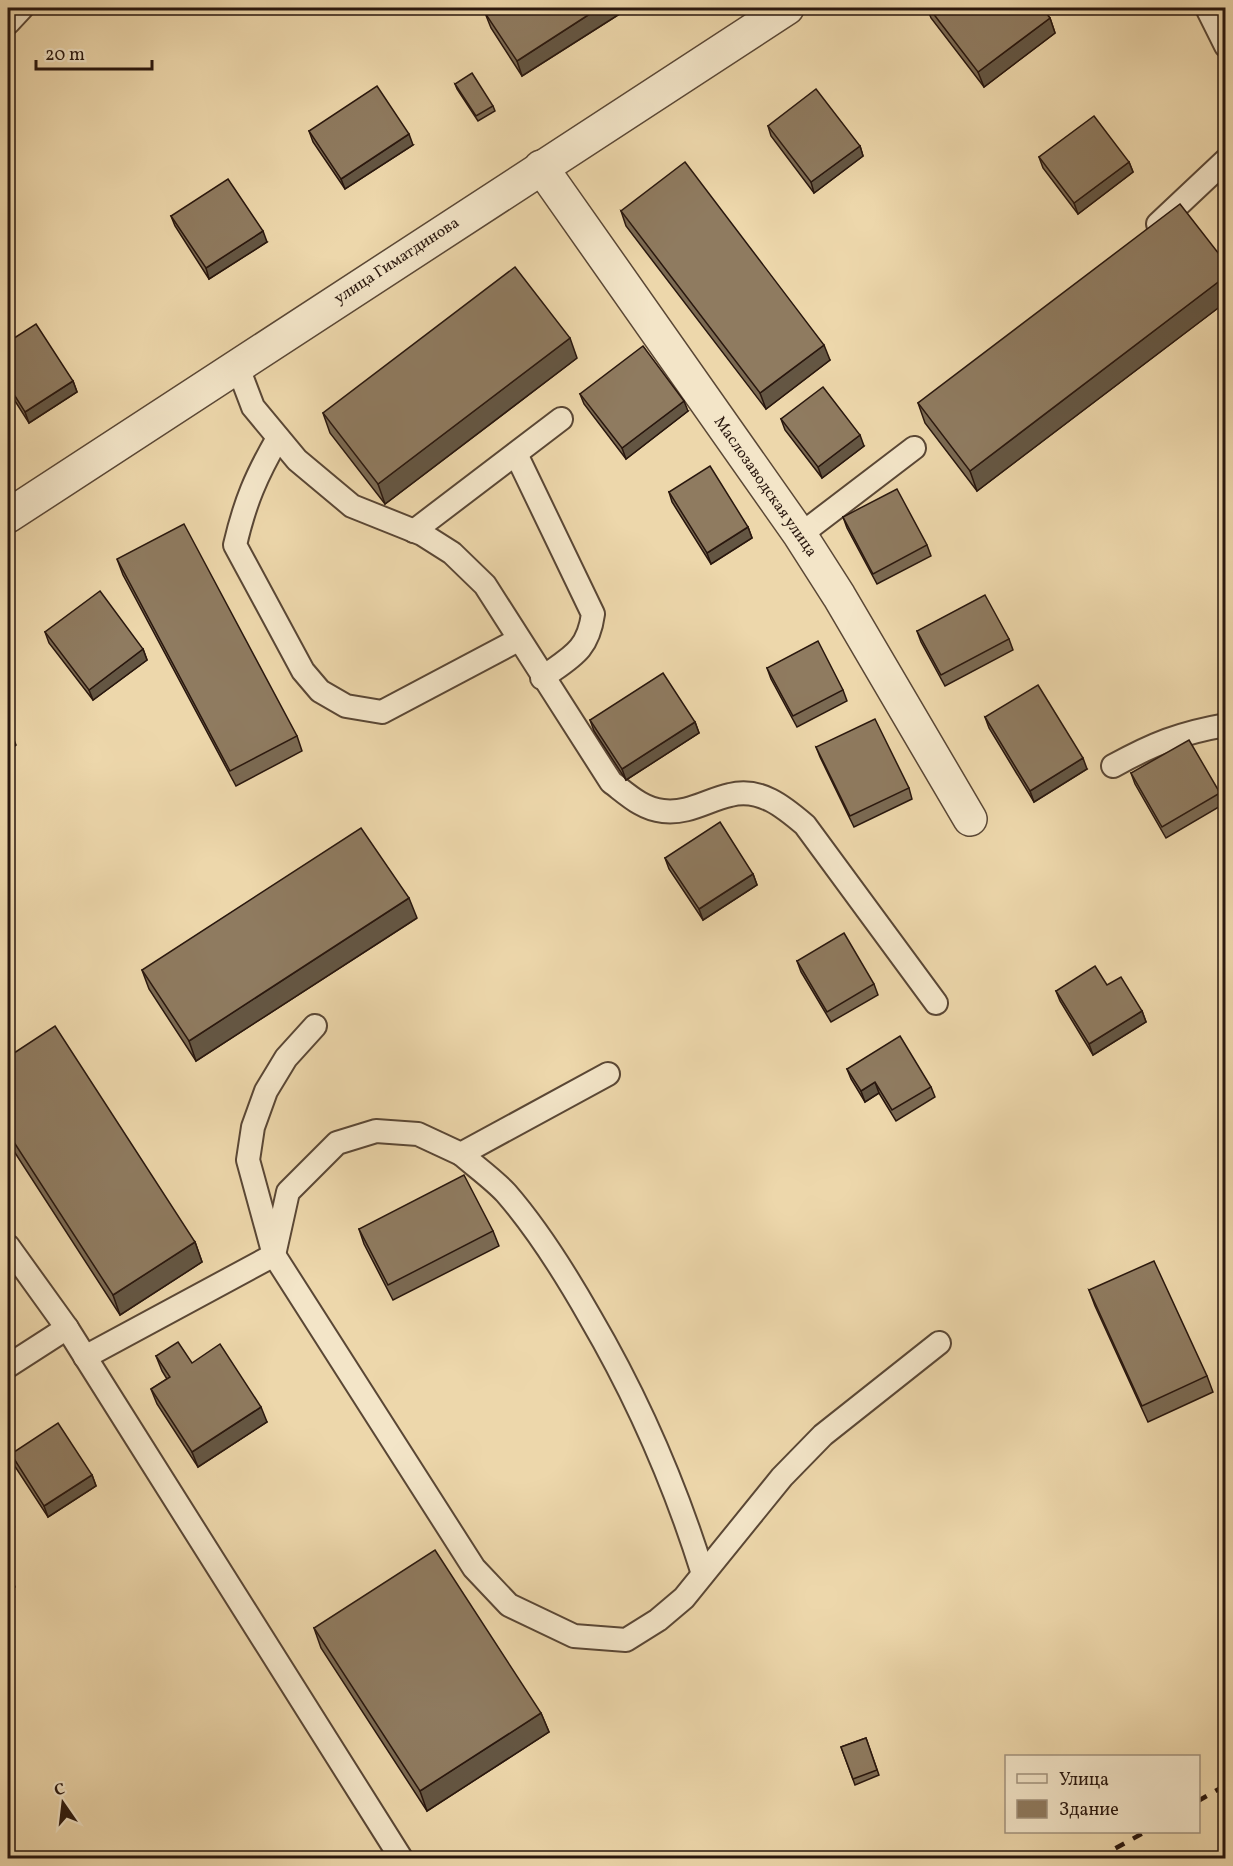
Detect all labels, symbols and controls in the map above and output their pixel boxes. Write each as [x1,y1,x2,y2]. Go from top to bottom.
scale bar [36,33,152,71]
text: 20 m [45,43,85,68]
street label: улица Гиматдинова [330,212,464,310]
street label: Маслозаводская улица [708,412,822,562]
legend [1005,1755,1200,1833]
text: Улица [1059,1768,1109,1793]
north arrow [33,1773,93,1833]
text: С [52,1778,68,1802]
text: Здание [1059,1798,1119,1823]

